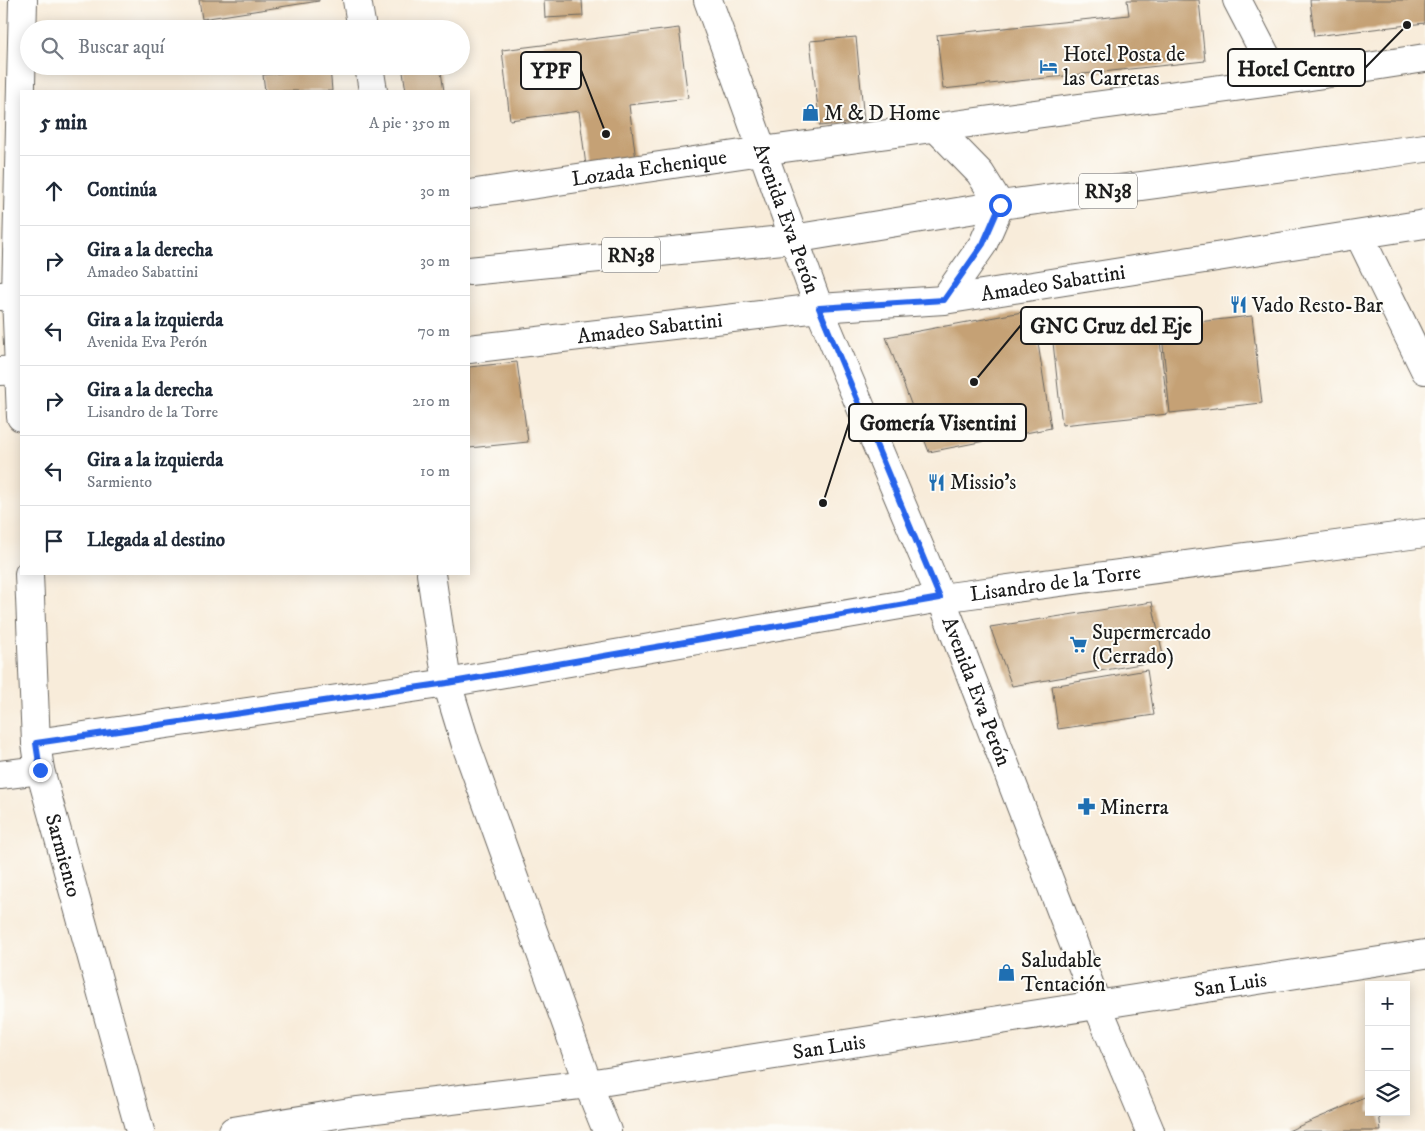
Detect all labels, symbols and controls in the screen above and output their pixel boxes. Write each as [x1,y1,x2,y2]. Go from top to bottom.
search box [20,20,470,75]
icon: search [38,34,66,62]
text: Buscar aquí [78,36,164,59]
place label: Hotel Posta de las Carretas [1063,42,1185,92]
callout: Hotel Centro [1228,49,1365,86]
callout: YPF [521,52,581,89]
hotel icon: Hotel Posta de las Carretas [1039,56,1059,76]
text: Hotel Centro [1237,56,1355,83]
text: YPF [530,58,572,85]
place label: M & D Home [824,101,941,127]
shop icon: M & D Home [800,103,820,123]
text: 5 min [40,110,87,136]
text: A pie · 350 m [369,113,450,133]
street label: Avenida Eva Perón [747,140,825,297]
street label: Lozada Echenique [570,144,729,193]
road number: RN38 [1079,174,1137,208]
icon: ahead [40,177,68,205]
text: Continúa [87,179,157,202]
text: 30 m [420,181,450,201]
route start [989,194,1012,217]
road number: RN38 [602,238,660,272]
text: Gira a la derecha [87,239,213,262]
icon: right [40,247,68,275]
text: 30 m [420,251,450,271]
street label: Amadeo Sabattini [979,260,1127,308]
text: Amadeo Sabattini [87,262,198,282]
place label: Vado Resto-Bar [1251,293,1383,319]
restaurant icon: Vado Resto-Bar [1228,295,1248,315]
street label: Amadeo Sabattini [576,307,724,350]
callout: GNC Cruz del Eje [1021,307,1202,344]
text: Gira a la izquierda [87,309,223,332]
text: GNC Cruz del Eje [1030,313,1192,341]
icon: left [40,317,68,345]
text: 70 m [418,321,450,341]
text: Avenida Eva Perón [87,332,207,352]
text: Gira a la derecha [87,379,213,402]
icon: right [40,387,68,415]
text: 210 m [412,391,450,411]
text: Lisandro de la Torre [87,402,218,422]
callout: Gomería Visentini [849,404,1026,441]
text: Gomería Visentini [860,410,1017,437]
text: Gira a la izquierda [87,449,223,472]
icon: left [40,457,68,485]
text: 10 m [420,461,450,481]
place label: Missio's [950,470,1016,496]
text: Sarmiento [87,472,152,492]
restaurant icon: Missio's [926,472,946,492]
icon: arrive [40,527,68,555]
text: Llegada al destino [87,529,225,552]
street label: Lisandro de la Torre [968,559,1143,608]
street label: Avenida Eva Perón [935,613,1016,770]
place label: Supermercado (Cerrado) [1092,620,1211,670]
supermarket icon: Supermercado (Cerrado) [1068,634,1088,654]
route end [29,759,52,782]
place label: Minerra [1100,795,1169,821]
pharmacy icon: Minerra [1076,797,1096,817]
street label: Sarmiento [39,811,87,900]
place label: Saludable Tentación [1021,948,1106,998]
shop icon: Saludable Tentación [997,962,1017,982]
street label: San Luis [1192,967,1268,1004]
map controls [1365,981,1410,1116]
button: + [1365,981,1410,1026]
button: − [1365,1026,1410,1071]
street label: San Luis [791,1029,867,1066]
button: layers [1365,1071,1410,1116]

